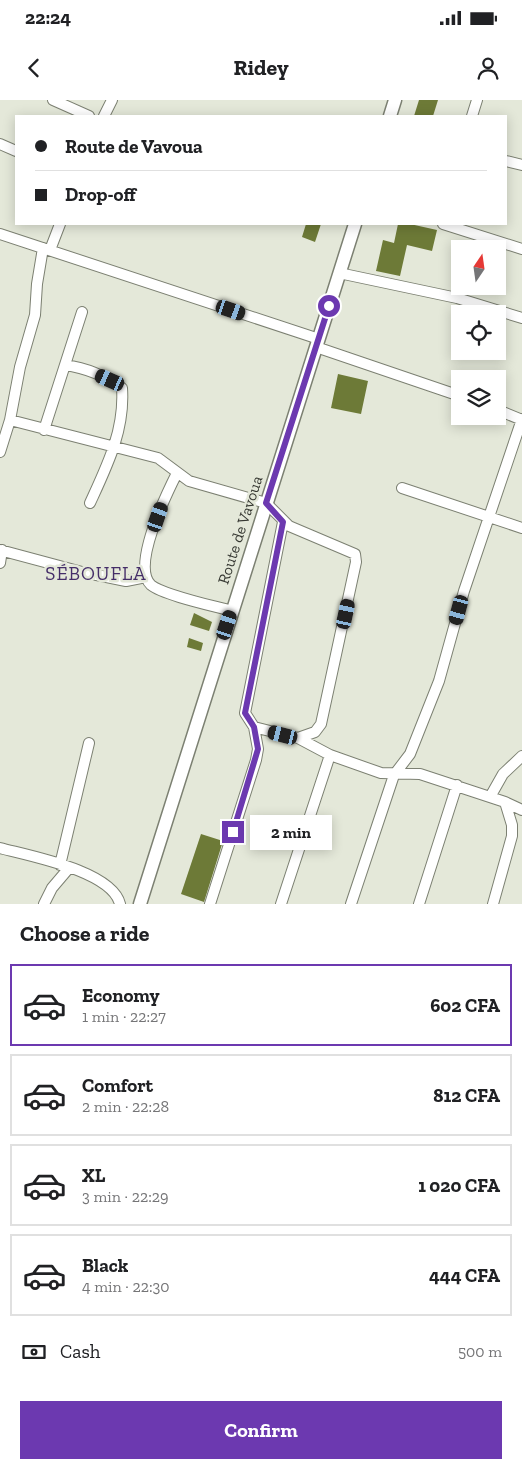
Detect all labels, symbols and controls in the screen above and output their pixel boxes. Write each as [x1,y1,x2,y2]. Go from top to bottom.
text: 22:24 [25,6,71,29]
icon: back [20,54,48,82]
text: Ridey [233,54,289,81]
icon: person [474,54,502,82]
text: Route de Vavoua [65,135,203,158]
text: Drop-off [65,183,136,206]
north arrow [451,240,506,295]
map controls [451,240,506,425]
route start [318,295,340,317]
car [214,298,247,322]
button: locate [451,305,506,360]
car [93,367,126,393]
button: layers [451,370,506,425]
street label: Route de Vavoua [214,473,267,587]
car [146,500,169,534]
district label: SÉBOUFLA [45,562,147,585]
car [447,594,470,626]
car [335,598,356,630]
car [215,608,238,642]
car [266,724,299,746]
callout: 2 min [250,814,333,850]
route end [222,821,244,843]
text: 2 min [271,823,311,842]
text: Choose a ride [20,920,150,947]
icon: car [22,983,67,1028]
text: Economy [82,984,160,1007]
text: 602 CFA [430,994,500,1017]
text: 1 min · 22:27 [82,1007,166,1026]
icon: car [22,1073,67,1118]
text: Comfort [82,1074,153,1097]
text: 812 CFA [433,1084,500,1107]
text: 2 min · 22:28 [82,1097,169,1116]
icon: car [22,1163,67,1208]
text: XL [82,1164,105,1187]
text: 1 020 CFA [418,1174,500,1197]
text: 3 min · 22:29 [82,1187,168,1206]
icon: car [22,1253,67,1298]
text: Black [82,1254,128,1277]
text: 444 CFA [429,1264,500,1287]
text: 4 min · 22:30 [82,1277,170,1296]
icon: cash [20,1338,48,1366]
text: Cash [60,1340,100,1363]
text: 500 m [458,1342,502,1361]
button: Confirm [20,1401,502,1459]

